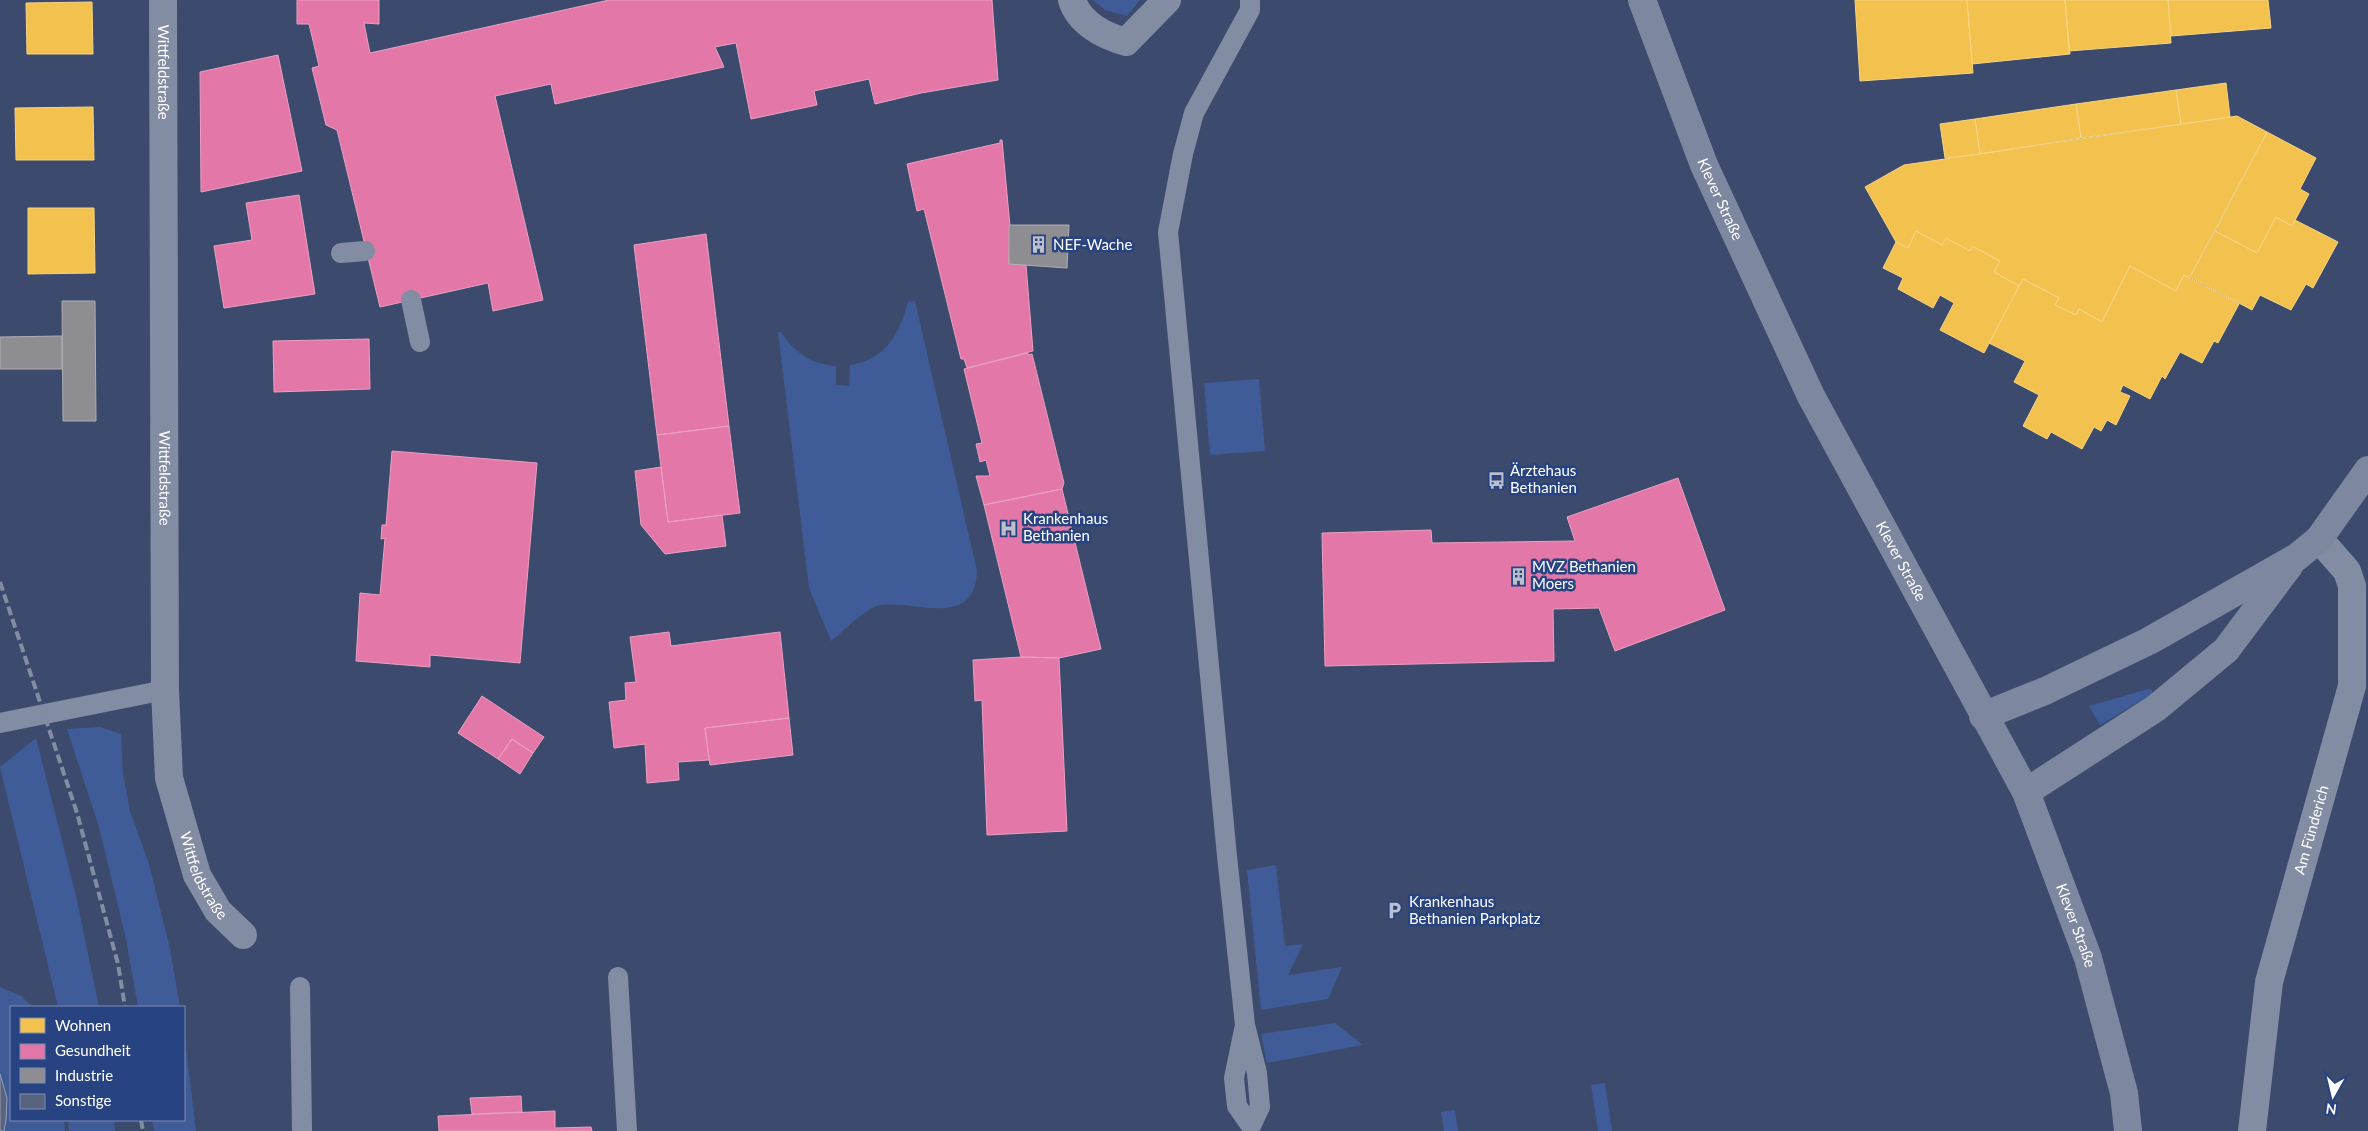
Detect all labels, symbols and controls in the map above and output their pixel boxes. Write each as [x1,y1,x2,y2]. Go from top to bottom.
street label: Wittfeldstraße [155,24,173,120]
street label: Klever Straße [1694,155,1748,243]
building icon: NEF-Wache [1029,235,1049,255]
place label: NEF-Wache [1053,235,1132,253]
street label: Wittfeldstraße [156,430,175,526]
place label: Ärztehaus Bethanien [1510,461,1577,496]
bus stop icon: Ärztehaus Bethanien [1486,470,1506,490]
place label: Krankenhaus Bethanien [1023,509,1108,544]
hospital icon: Krankenhaus Bethanien [999,518,1019,538]
street label: Klever Straße [1873,518,1931,604]
place label: MVZ Bethanien Moers [1532,557,1636,592]
building icon: MVZ Bethanien Moers [1508,566,1528,586]
street label: Am Fünderich [2290,783,2332,876]
street label: Wittfeldstraße [177,829,231,923]
street label: Klever Straße [2053,881,2100,969]
place label: Krankenhaus Bethanien Parkplatz [1409,892,1541,927]
parking icon: Krankenhaus Bethanien Parkplatz [1385,901,1405,921]
legend [10,1006,185,1121]
text: Wohnen [55,1016,111,1034]
text: Gesundheit [55,1041,131,1059]
text: Industrie [55,1066,113,1084]
north arrow [2308,1071,2358,1121]
text: Sonstige [55,1091,111,1109]
text: N [2325,1100,2338,1119]

